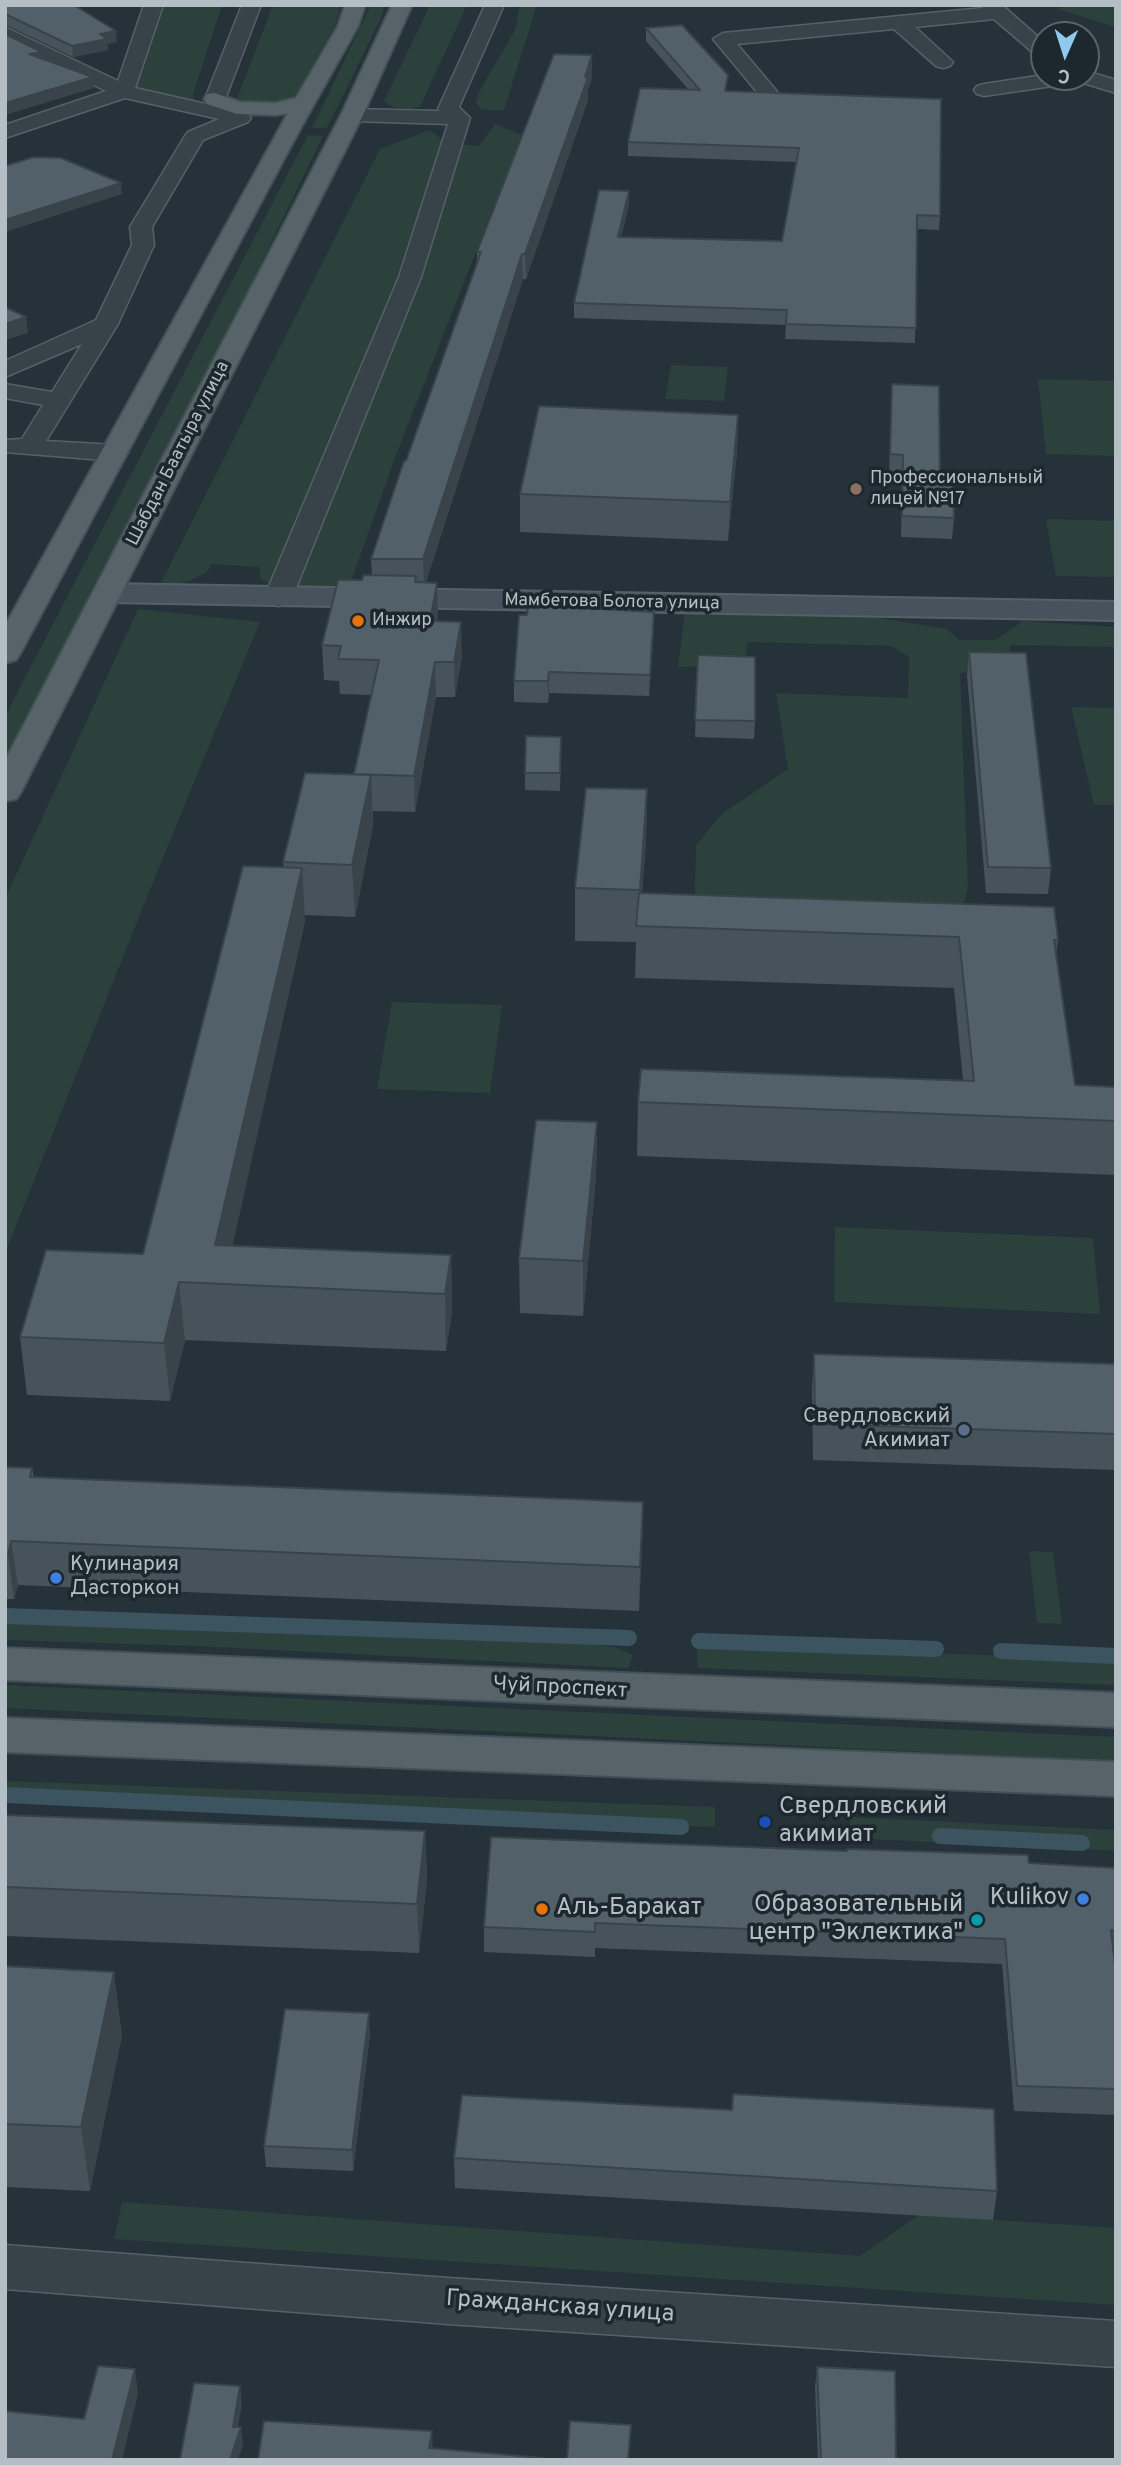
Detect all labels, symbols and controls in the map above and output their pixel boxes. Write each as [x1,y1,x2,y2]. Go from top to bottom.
north arrow [1030,21,1100,91]
text: С [1057,63,1071,87]
street label: Шабдан Баатыра улица [123,358,235,550]
place label: Профессиональный лицей №17 [870,468,1043,510]
marker: Профессиональный лицей №17 [848,481,864,497]
street label: Мамбетова Болота улица [504,590,720,616]
place label: Инжир [372,610,432,632]
marker: Инжир [350,613,366,629]
place label: Свердловский Акимиат [803,1405,950,1455]
marker: Свердловский Акимиат [956,1422,972,1438]
place label: Кулинария Дасторкон [70,1553,180,1603]
marker: Кулинария Дасторкон [48,1570,64,1586]
street label: Чуй проспект [492,1673,628,1705]
place label: Свердловский акимиат [779,1794,947,1850]
marker: Свердловский акимиат [757,1814,773,1830]
place label: Kulikov [990,1885,1069,1913]
marker: Kulikov [1075,1891,1091,1907]
place label: Образовательный центр "Эклектика" [749,1892,963,1948]
place label: Аль-Баракат [556,1895,702,1923]
marker: Аль-Баракат [534,1901,550,1917]
marker: Образовательный центр "Эклектика" [969,1912,985,1928]
street label: Гражданская улица [445,2286,675,2330]

